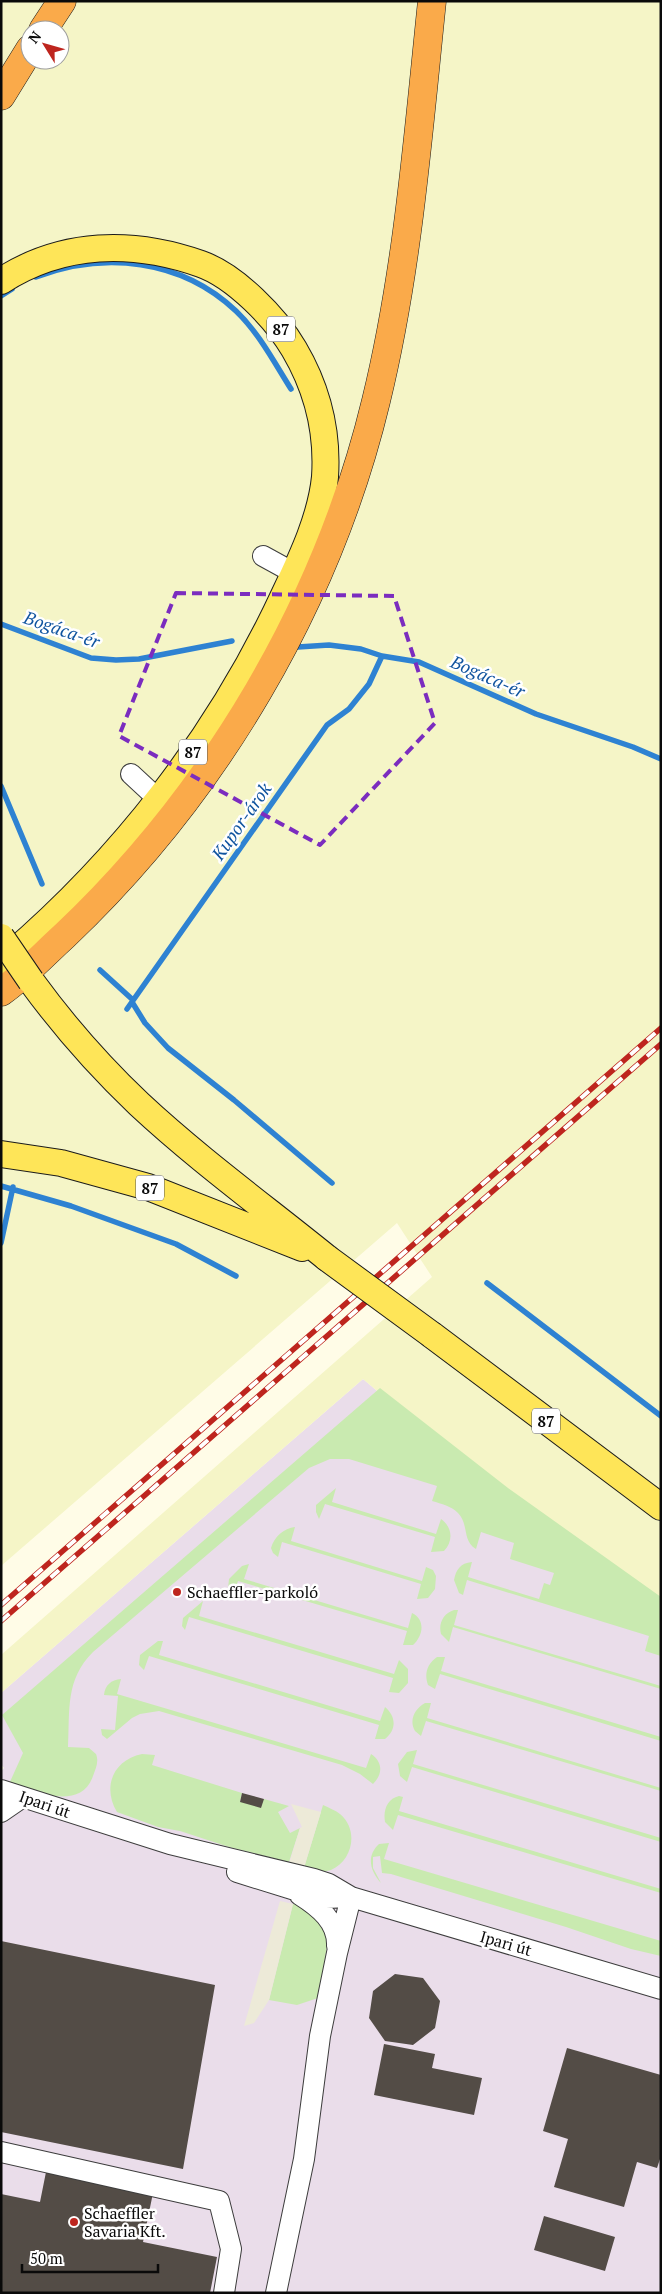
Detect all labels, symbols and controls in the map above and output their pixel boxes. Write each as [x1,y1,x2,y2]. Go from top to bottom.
north arrow [20,20,70,70]
text: N [23,27,45,47]
road number: 87 [267,316,295,342]
water label: Bogáca-ér [20,605,104,653]
water label: Bogáca-ér [446,649,530,703]
road number: 87 [179,740,207,764]
water label: Kupor-árok [205,777,276,865]
road number: 87 [136,1176,164,1200]
road number: 87 [532,1408,560,1434]
place label: Schaeffler-parkoló [187,1581,318,1603]
marker: Schaeffler-parkoló [171,1586,183,1598]
street label: Ipari út [16,1785,74,1823]
street label: Ipari út [478,1925,534,1961]
place label: Schaeffler Savaria Kft. [84,2202,166,2242]
marker: Schaeffler Savaria Kft. [68,2216,80,2228]
scale bar [22,2242,159,2274]
text: 50 m [30,2248,63,2268]

